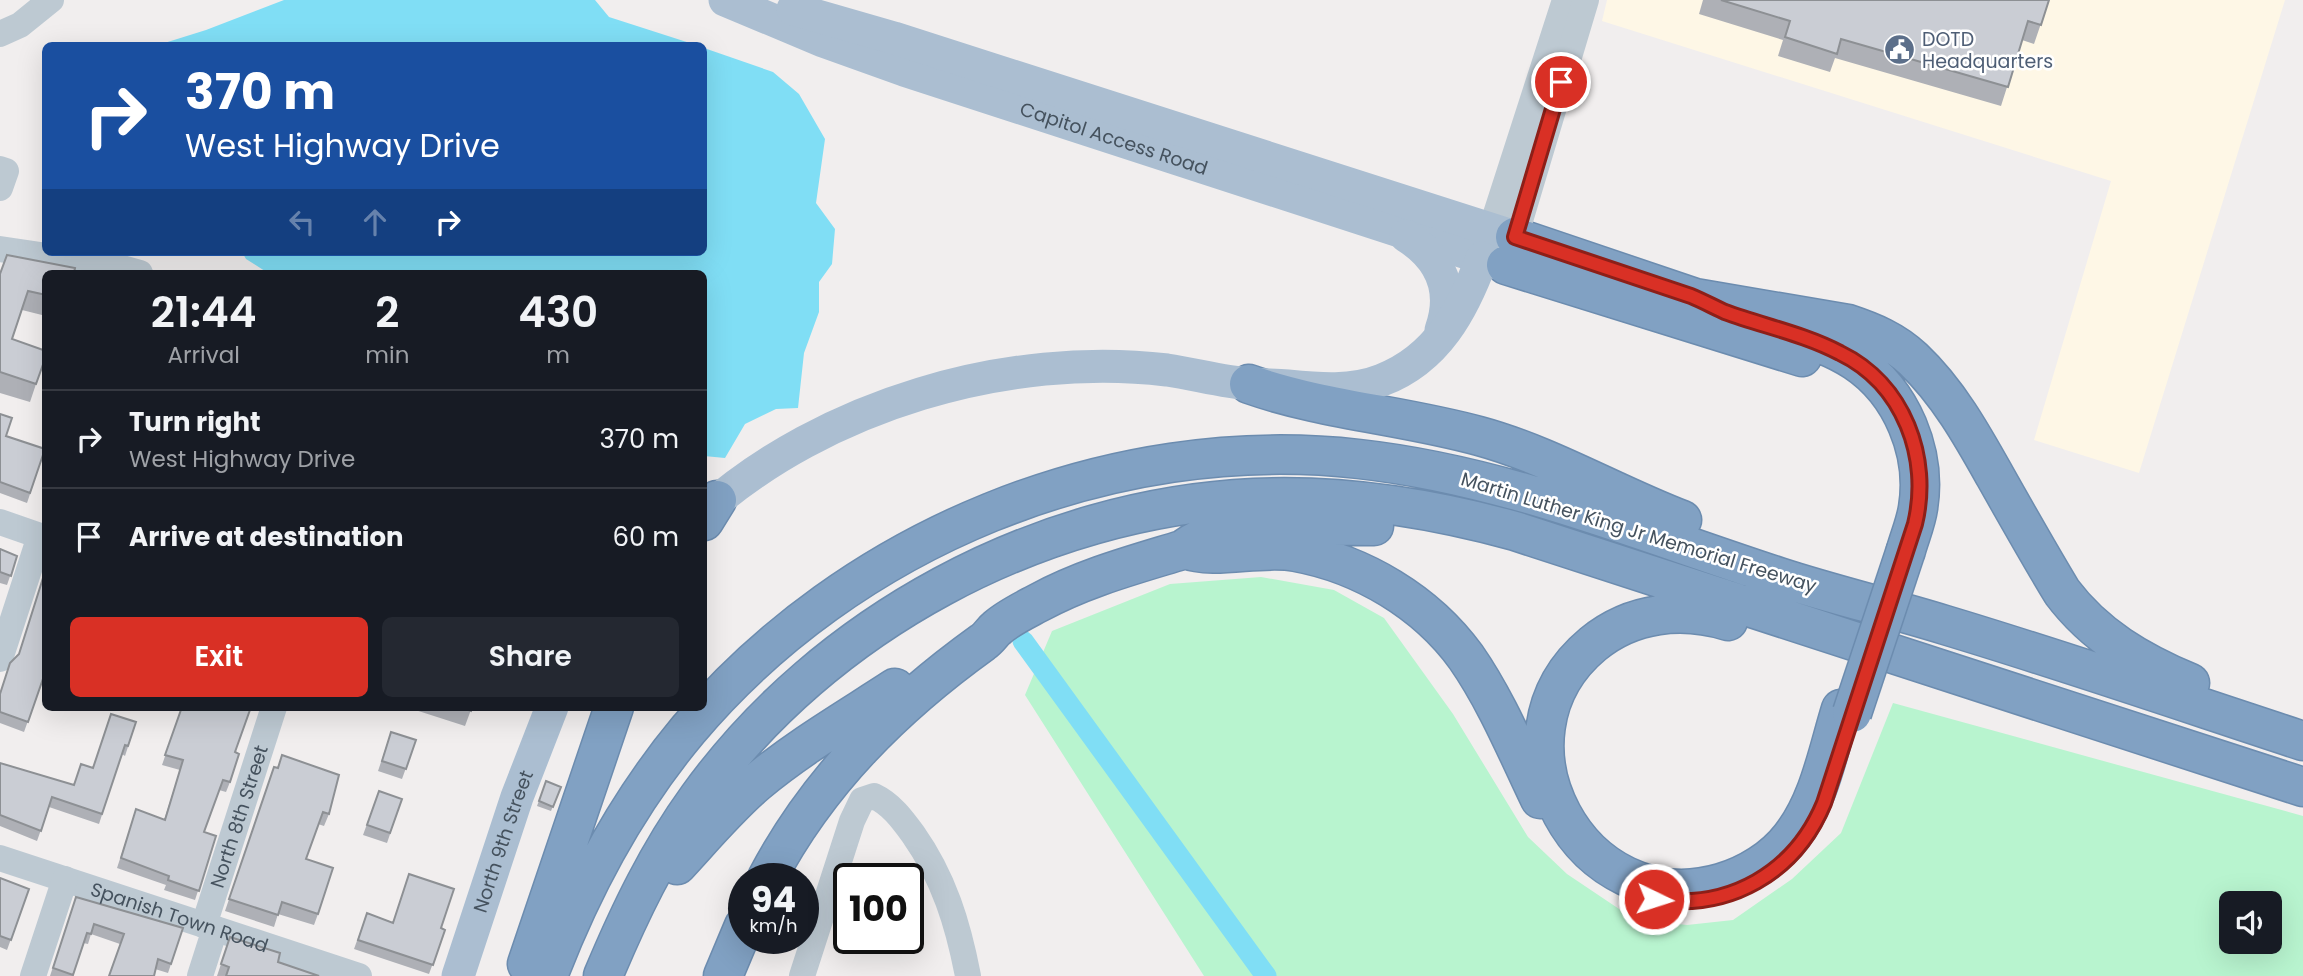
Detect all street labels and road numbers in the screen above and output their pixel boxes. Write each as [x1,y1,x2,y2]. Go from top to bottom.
street label: Capitol Access Road [1016,96,1211,182]
street label: Martin Luther King Jr Memorial Freeway [1458,465,1820,600]
street label: North 8th Street [204,742,275,891]
street label: North 9th Street [467,766,540,916]
street label: Spanish Town Road [87,876,272,959]

